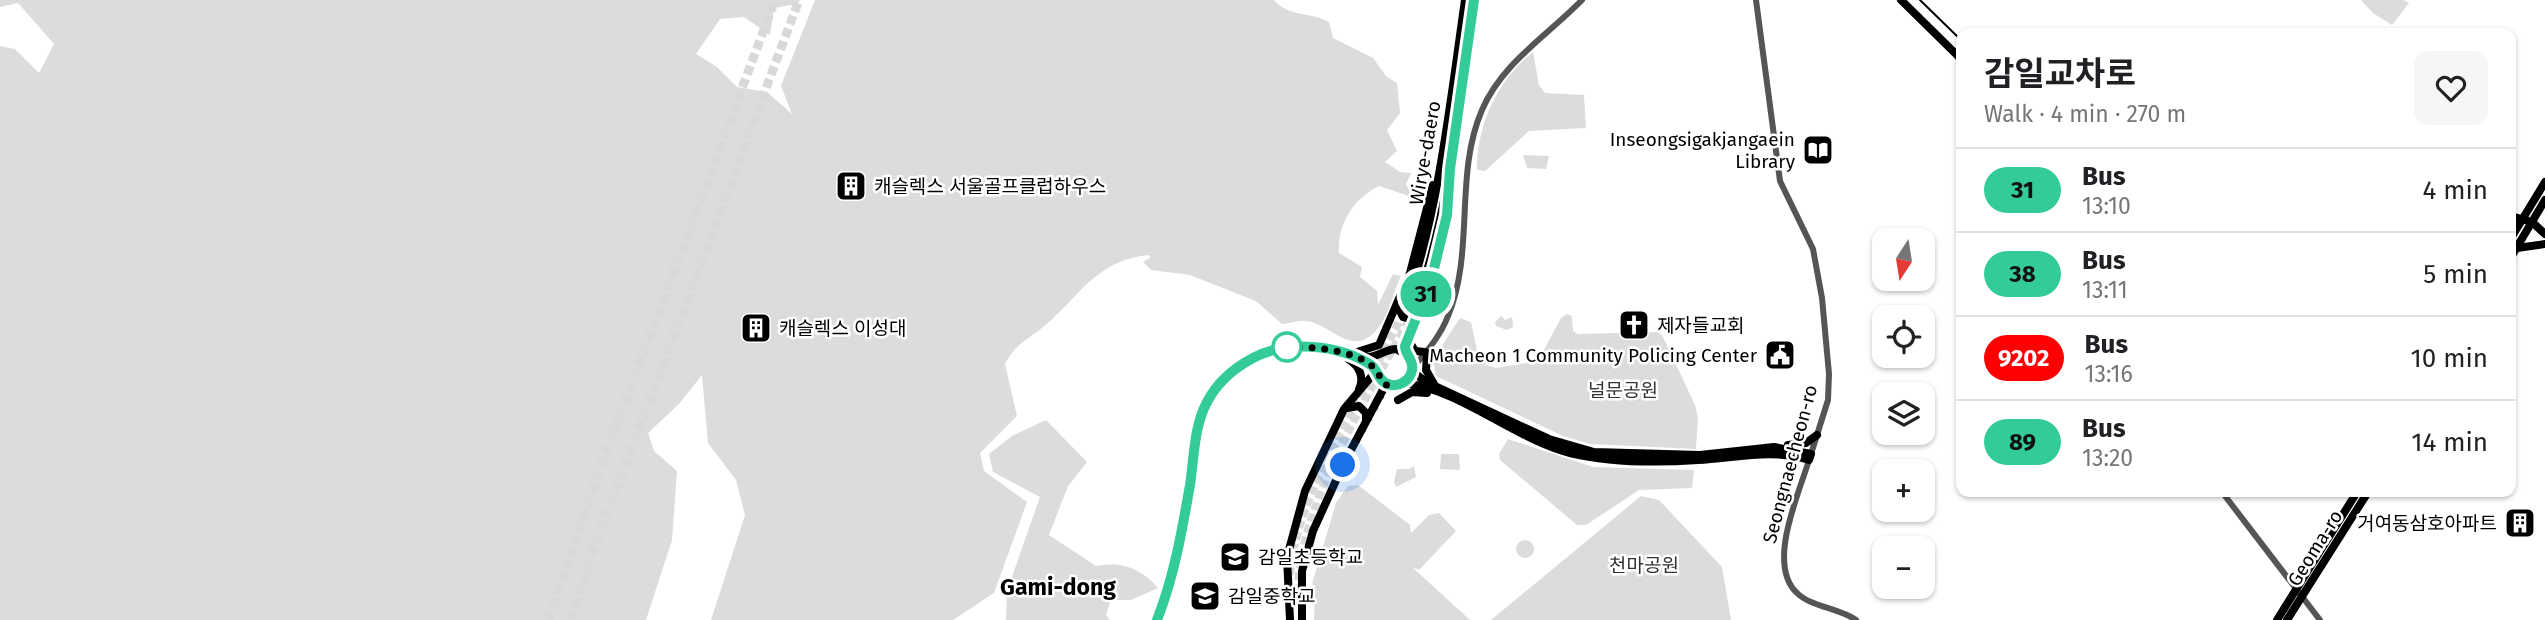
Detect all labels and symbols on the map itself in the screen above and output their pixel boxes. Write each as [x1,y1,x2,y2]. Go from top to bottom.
street label: Wirye-daero [1405,99,1445,207]
place label: Inseongsigakjangaein Library [1610,128,1796,173]
library icon: Inseongsigakjangaein Library [1801,133,1835,167]
building icon: 캐슬렉스 서울골프클럽하우스 [834,169,868,203]
place label: 캐슬렉스 서울골프클럽하우스 [874,175,1106,198]
north arrow [1872,228,1936,290]
line badge: 31 [1394,271,1458,317]
church icon: 제자들교회 [1617,308,1651,342]
building icon: 캐슬렉스 이성대 [739,311,773,345]
place label: 제자들교회 [1657,314,1744,337]
place label: 캐슬렉스 이성대 [779,317,906,340]
unlabelled marker [1272,332,1302,362]
public building icon: Macheon 1 Community Policing Center [1763,338,1797,372]
place label: Macheon 1 Community Policing Center [1429,344,1758,367]
park label: 널문공원 [1588,379,1658,402]
street label: Seongnaecheon-ro [1758,382,1822,546]
your location [1325,447,1360,482]
street label: Geoma-ro [2283,506,2347,590]
building icon: 거여동삼호아파트 [2503,506,2537,540]
place label: 거여동삼호아파트 [2357,512,2497,535]
school or university icon: 감일초등학교 [1218,540,1252,574]
place label: 감일초등학교 [1258,546,1363,569]
park label: 천마공원 [1609,554,1679,577]
district label: Gami-dong [1000,573,1116,601]
school or university icon: 감일중학교 [1188,579,1222,613]
place label: 감일중학교 [1228,585,1315,608]

